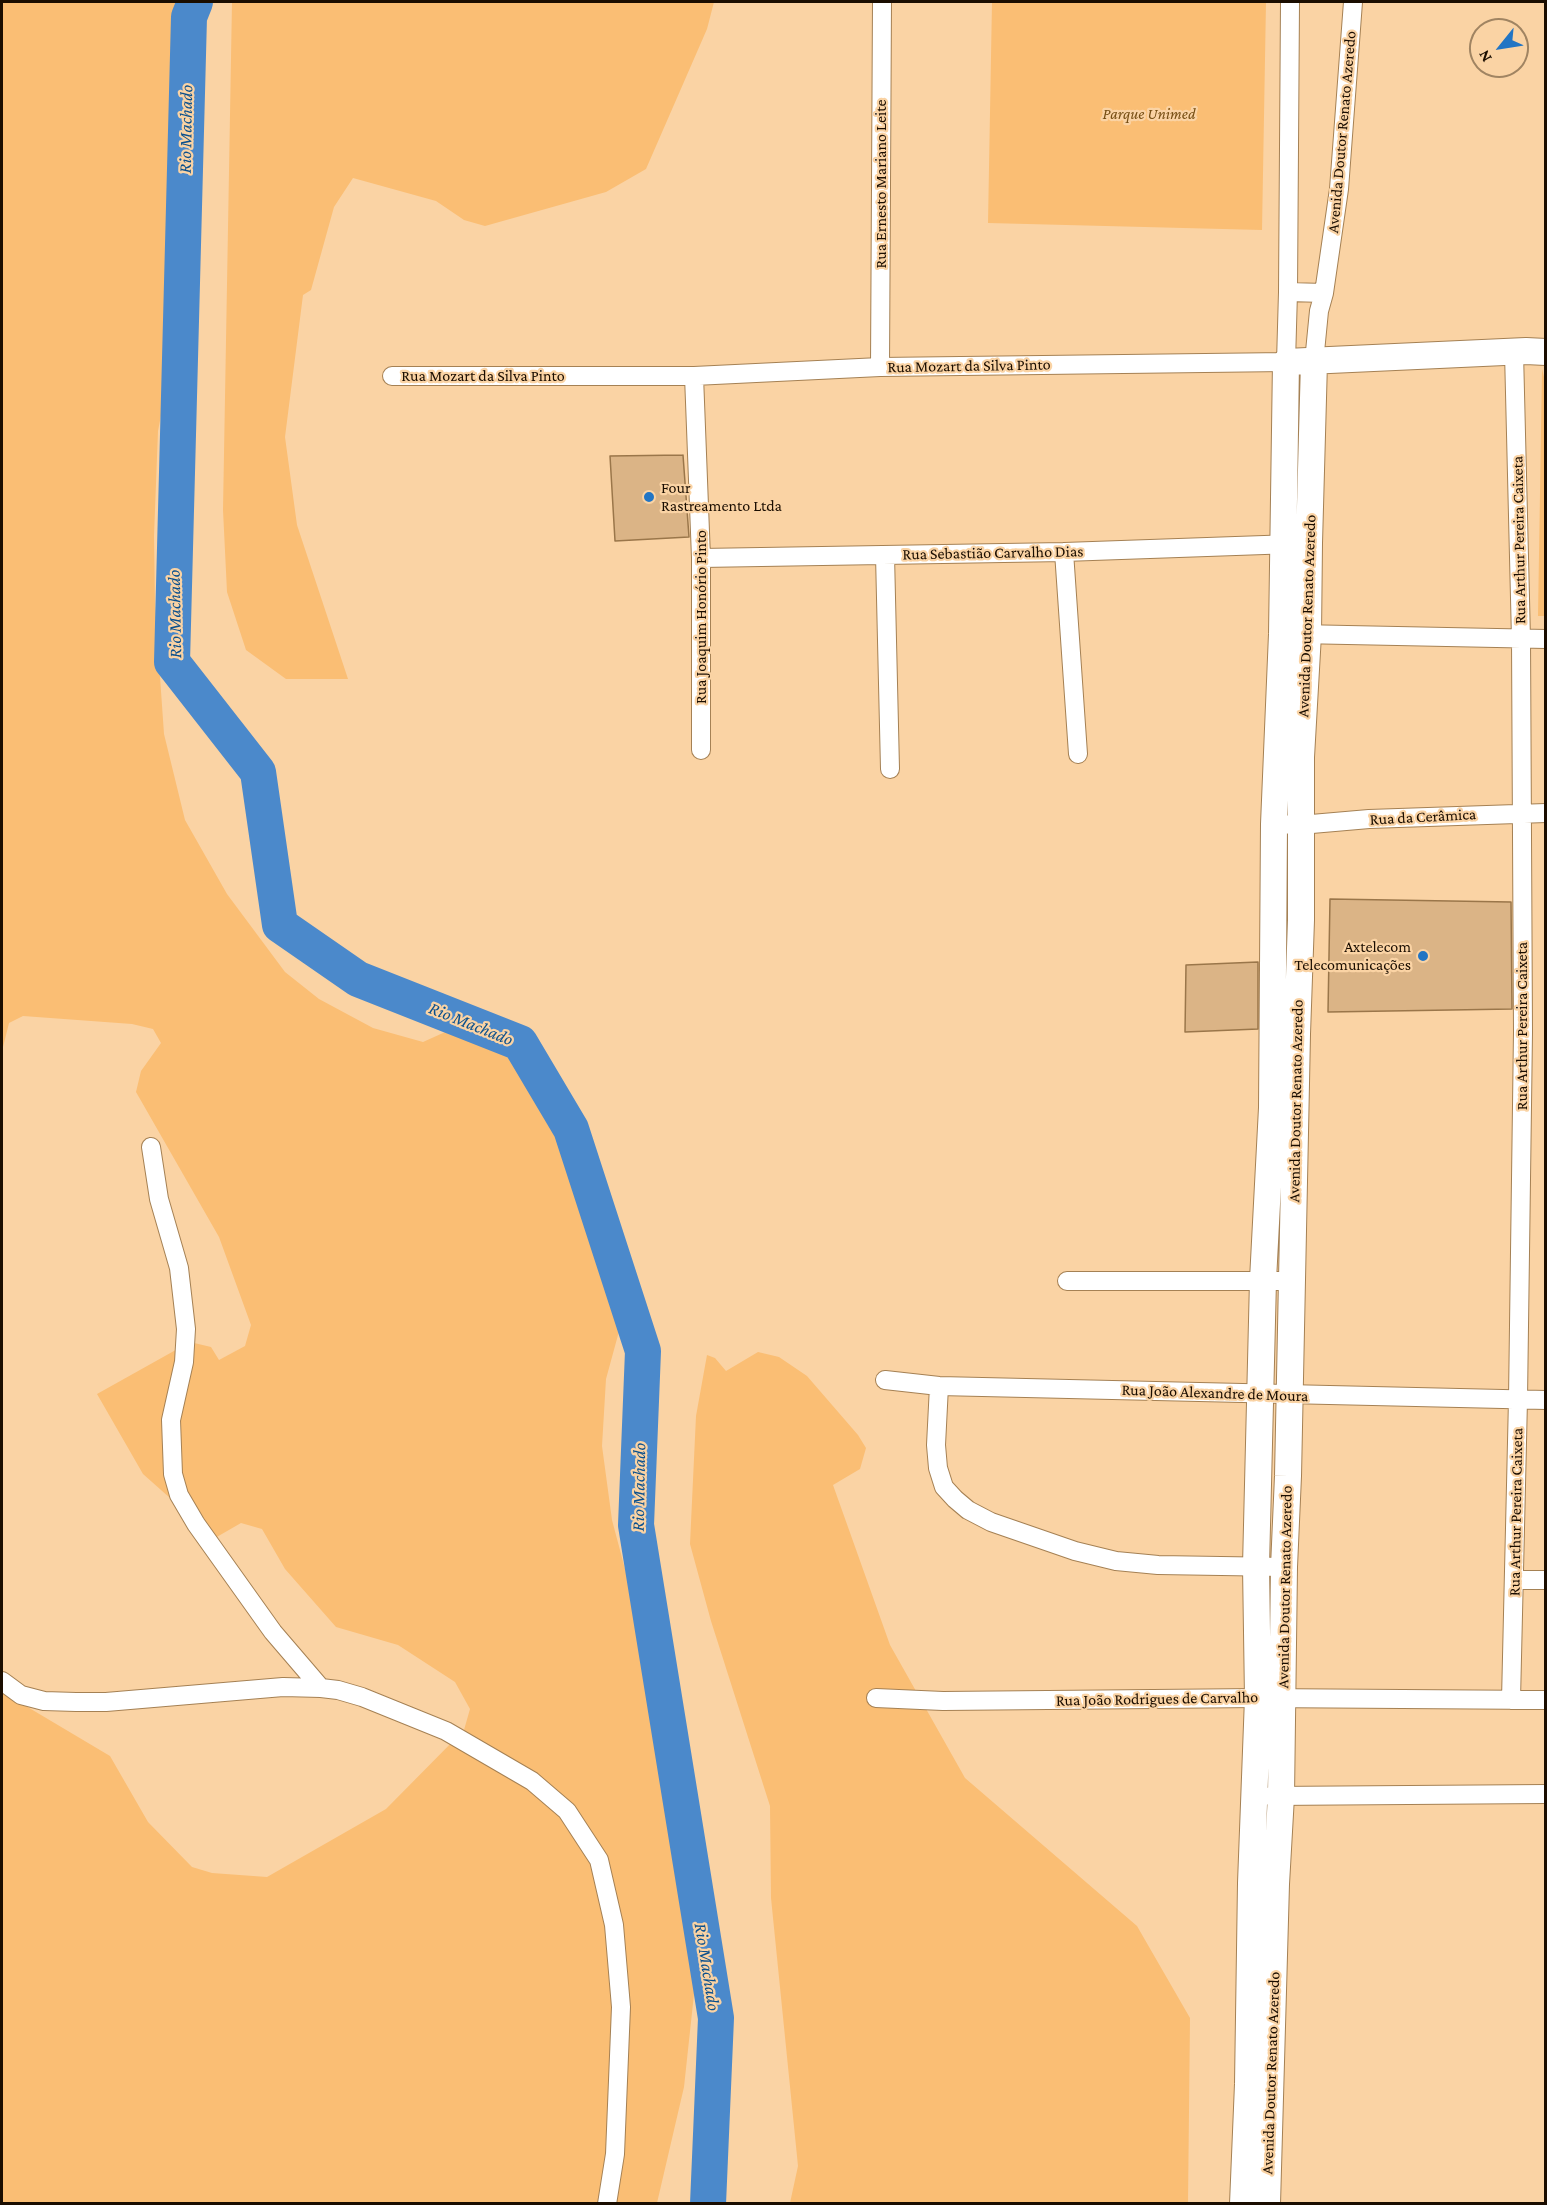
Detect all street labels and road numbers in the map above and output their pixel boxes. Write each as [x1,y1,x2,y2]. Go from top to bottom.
street label: Avenida Doutor Renato Azeredo [1324,30,1360,234]
street label: Rua Ernesto Mariano Leite [871,100,891,268]
street label: Rua Mozart da Silva Pinto [887,355,1051,377]
street label: Rua Mozart da Silva Pinto [401,366,565,386]
street label: Rua Arthur Pereira Caixeta [1508,456,1530,624]
street label: Avenida Doutor Renato Azeredo [1294,514,1320,718]
street label: Rua Joaquim Honório Pinto [691,530,711,704]
street label: Rua Sebastião Carvalho Dias [902,542,1084,564]
street label: Rua da Cerâmica [1369,805,1477,829]
street label: Rua Arthur Pereira Caixeta [1512,942,1532,1110]
street label: Avenida Doutor Renato Azeredo [1285,999,1307,1203]
street label: Rua João Alexandre de Moura [1121,1380,1309,1406]
street label: Rua Arthur Pereira Caixeta [1505,1428,1527,1596]
street label: Avenida Doutor Renato Azeredo [1274,1485,1296,1689]
street label: Rua João Rodrigues de Carvalho [1056,1688,1258,1710]
street label: Avenida Doutor Renato Azeredo [1258,1971,1284,2175]

